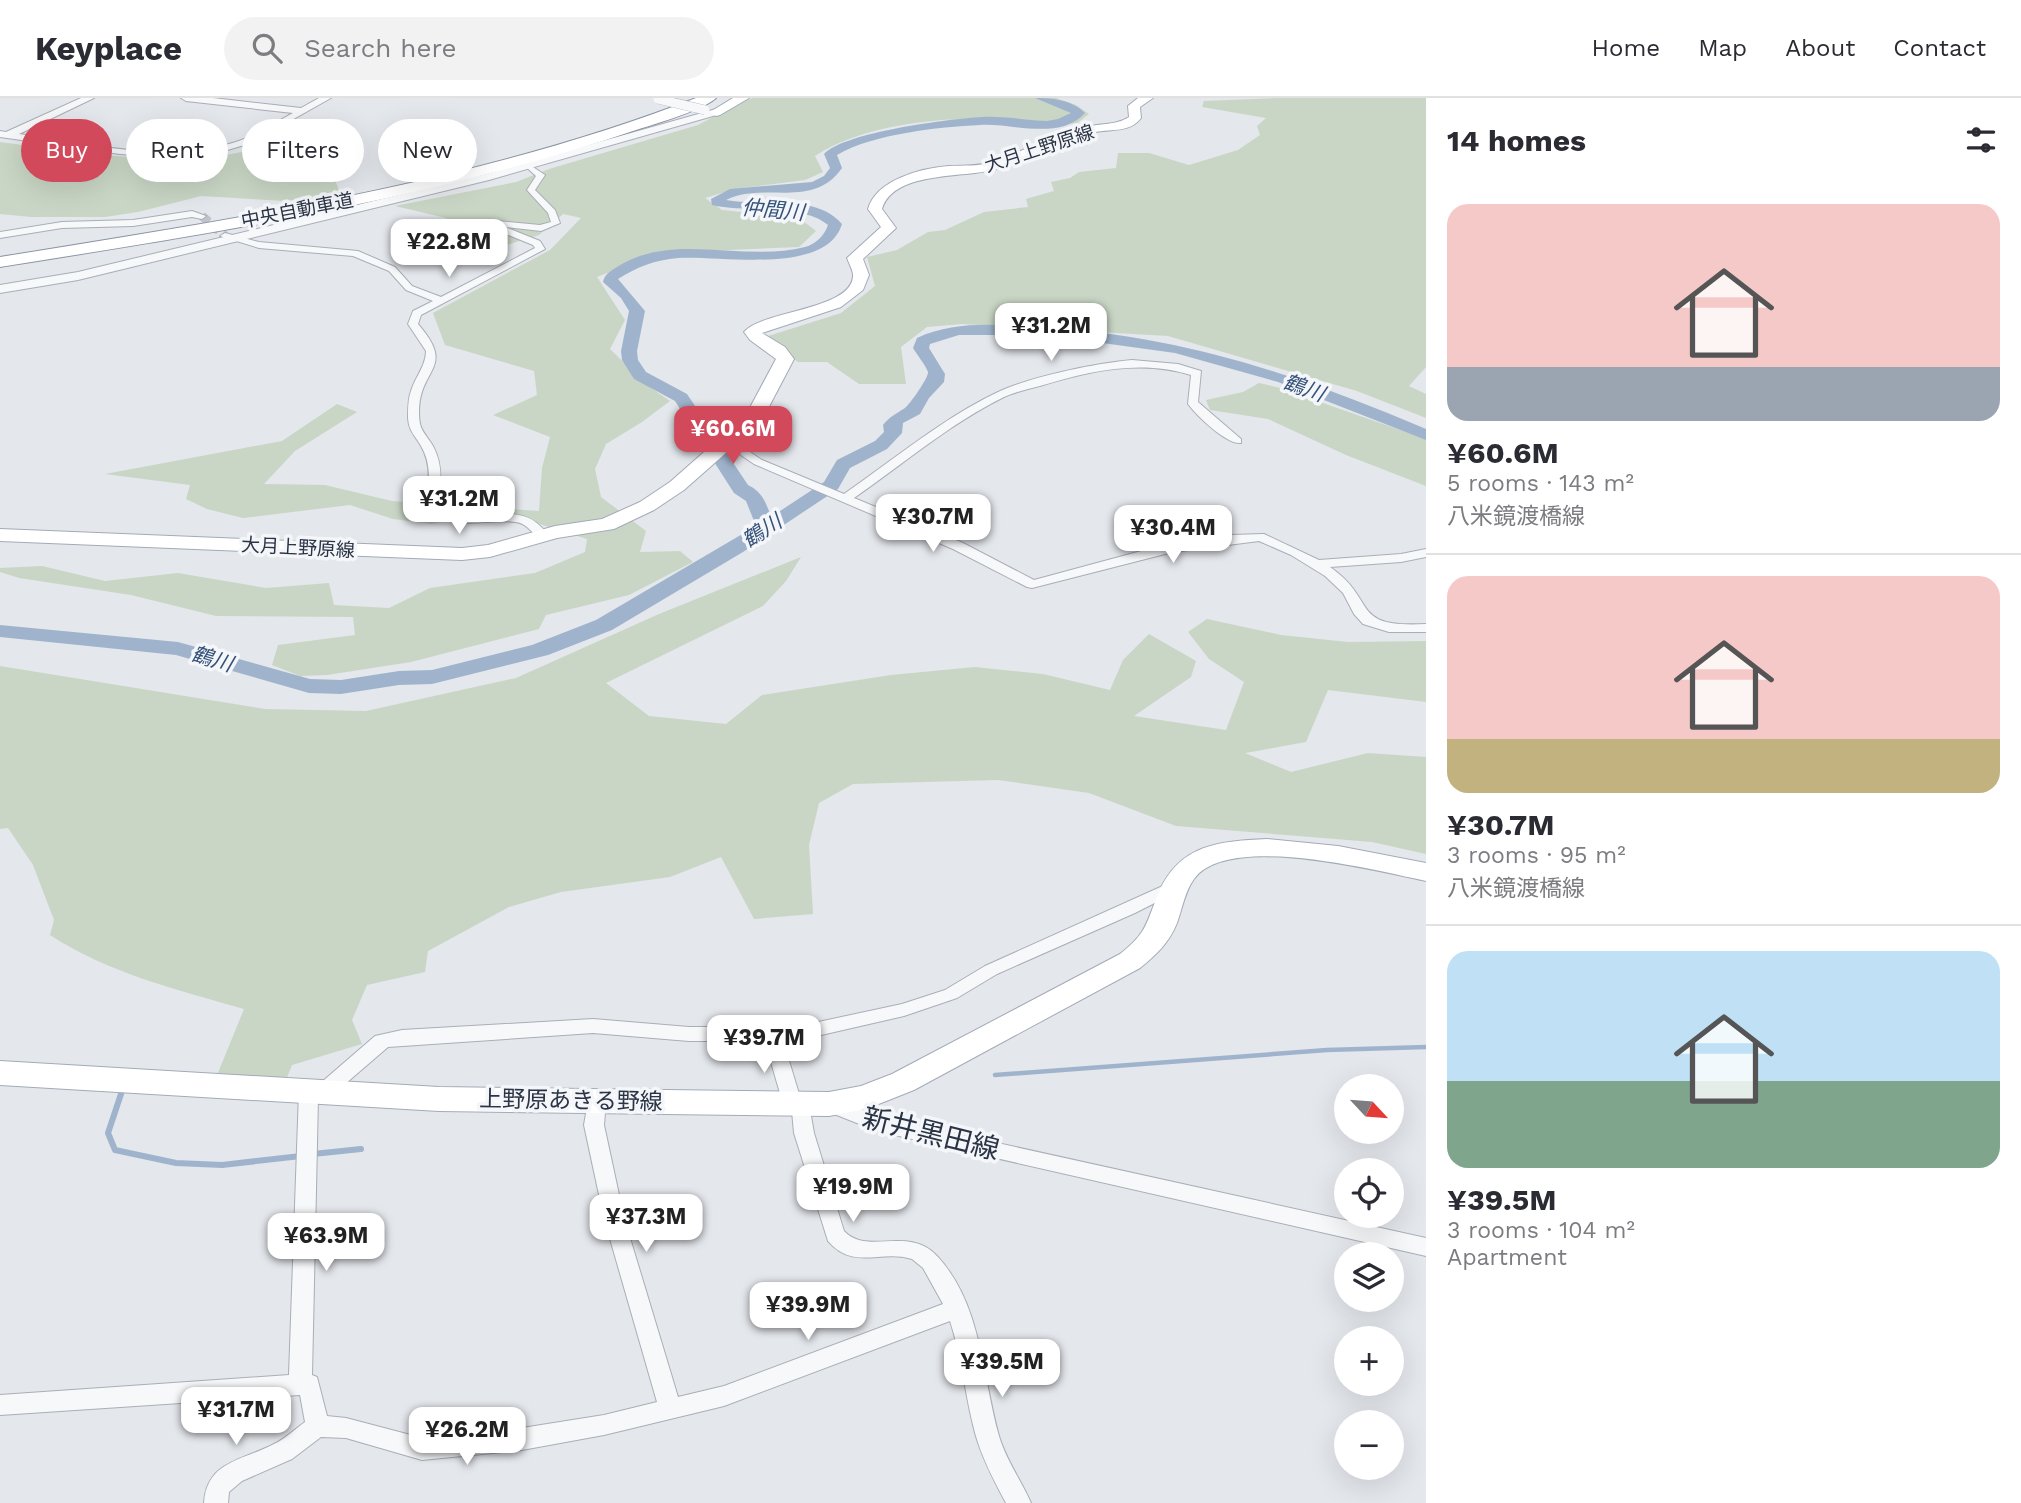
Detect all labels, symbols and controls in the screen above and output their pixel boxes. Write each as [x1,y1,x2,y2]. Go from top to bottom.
search box [224,17,714,80]
text: Keyplace [35,29,182,68]
icon: search [248,29,286,67]
text: Search here [304,33,457,63]
text: Home [1592,34,1660,62]
text: Map [1698,34,1747,62]
text: About [1785,34,1855,62]
text: Contact [1893,34,1986,62]
chip: Buy [21,119,112,182]
chip: Rent [126,119,228,182]
chip: Filters [242,119,364,182]
chip: New [378,119,477,182]
street label: 大月上野原線 [981,120,1097,177]
icon: filters [1962,121,2000,159]
text: 14 homes [1447,123,1586,158]
street label: 中央自動車道 [239,188,355,233]
water label: 仲間川 [741,194,808,225]
pin: ¥22.8M [392,220,506,279]
text: ¥22.8M [407,228,491,255]
icon: home [1661,250,1787,376]
pin: ¥31.2M [994,303,1108,363]
text: ¥31.2M [1011,312,1091,339]
water label: 鶴川 [1280,369,1330,407]
pin: ¥60.6M [676,406,790,466]
text: ¥60.6M [690,415,776,442]
text: ¥60.6M [1447,435,1559,470]
text: 5 rooms · 143 m² [1447,470,1634,497]
pin: ¥31.2M [402,476,516,536]
text: ¥31.2M [419,485,499,512]
pin: ¥30.7M [876,494,990,554]
text: ¥30.7M [892,503,974,530]
text: 八米鏡渡橋線 [1447,503,1585,530]
pin: ¥30.4M [1116,505,1230,565]
water label: 鶴川 [737,508,788,553]
text: ¥30.4M [1130,514,1216,541]
street label: 大月上野原線 [240,533,356,562]
icon: home [1661,622,1787,748]
water label: 鶴川 [189,641,238,677]
text: ¥30.7M [1447,807,1555,842]
text: 3 rooms · 95 m² [1447,842,1626,869]
text: 八米鏡渡橋線 [1447,875,1585,902]
icon: home [1661,996,1787,1122]
pin: ¥39.7M [707,1016,821,1075]
text: ¥39.7M [723,1024,805,1051]
north arrow [1334,1074,1404,1144]
map controls [1334,1074,1404,1480]
street label: 上野原あきる野線 [479,1085,663,1116]
street label: 新井黒田線 [859,1101,1003,1166]
button: locate [1334,1158,1404,1228]
pin: ¥19.9M [796,1164,910,1224]
text: ¥19.9M [812,1173,894,1200]
text: ¥39.5M [1447,1182,1557,1217]
pin: ¥37.3M [589,1194,703,1254]
text: ¥37.3M [606,1203,686,1230]
pin: ¥63.9M [269,1214,383,1273]
text: 3 rooms · 104 m² [1447,1217,1635,1244]
text: ¥63.9M [284,1222,368,1249]
button: layers [1334,1242,1404,1312]
text: Apartment [1447,1244,1567,1271]
pin: ¥39.9M [751,1282,865,1342]
text: ¥39.9M [766,1291,850,1318]
button: + [1334,1326,1404,1396]
pin: ¥39.5M [945,1340,1059,1399]
text: ¥39.5M [960,1348,1044,1375]
pin: ¥31.7M [179,1388,293,1447]
text: ¥31.7M [197,1396,275,1423]
pin: ¥26.2M [410,1408,524,1467]
button: − [1334,1410,1404,1480]
text: ¥26.2M [425,1416,509,1443]

